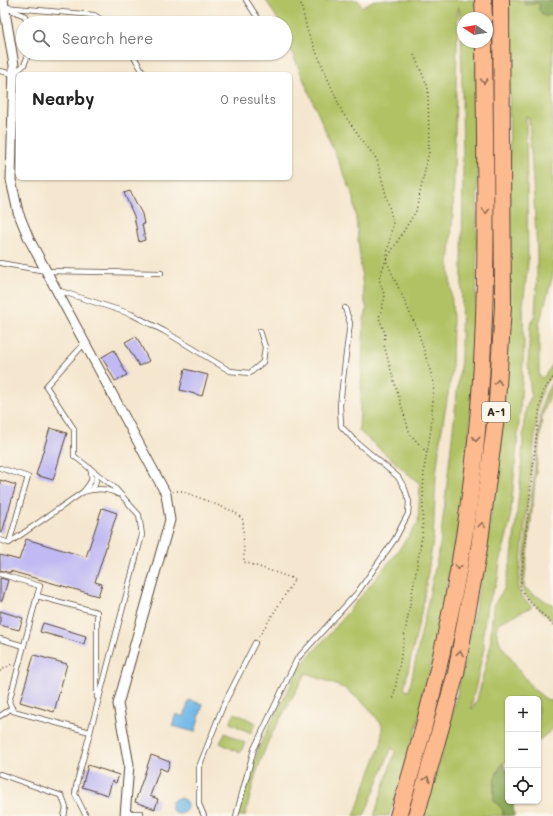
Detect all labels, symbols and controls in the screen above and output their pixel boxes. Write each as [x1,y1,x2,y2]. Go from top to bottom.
north arrow [457,12,493,48]
search box [16,16,292,60]
icon: search [30,27,52,49]
text: Search here [62,28,153,48]
one-way arrow [480,78,488,84]
text: Nearby [32,87,94,109]
text: 0 results [221,90,276,107]
one-way arrow [481,208,490,214]
one-way arrow [493,379,502,385]
road number: A-1 [482,402,510,422]
one-way arrow [472,436,481,442]
one-way arrow [477,522,486,528]
one-way arrow [454,564,463,571]
one-way arrow [456,650,464,656]
map controls [505,696,541,804]
button: + [505,696,541,732]
button: − [505,732,541,768]
button: locate [505,768,541,804]
one-way arrow [423,775,431,782]

